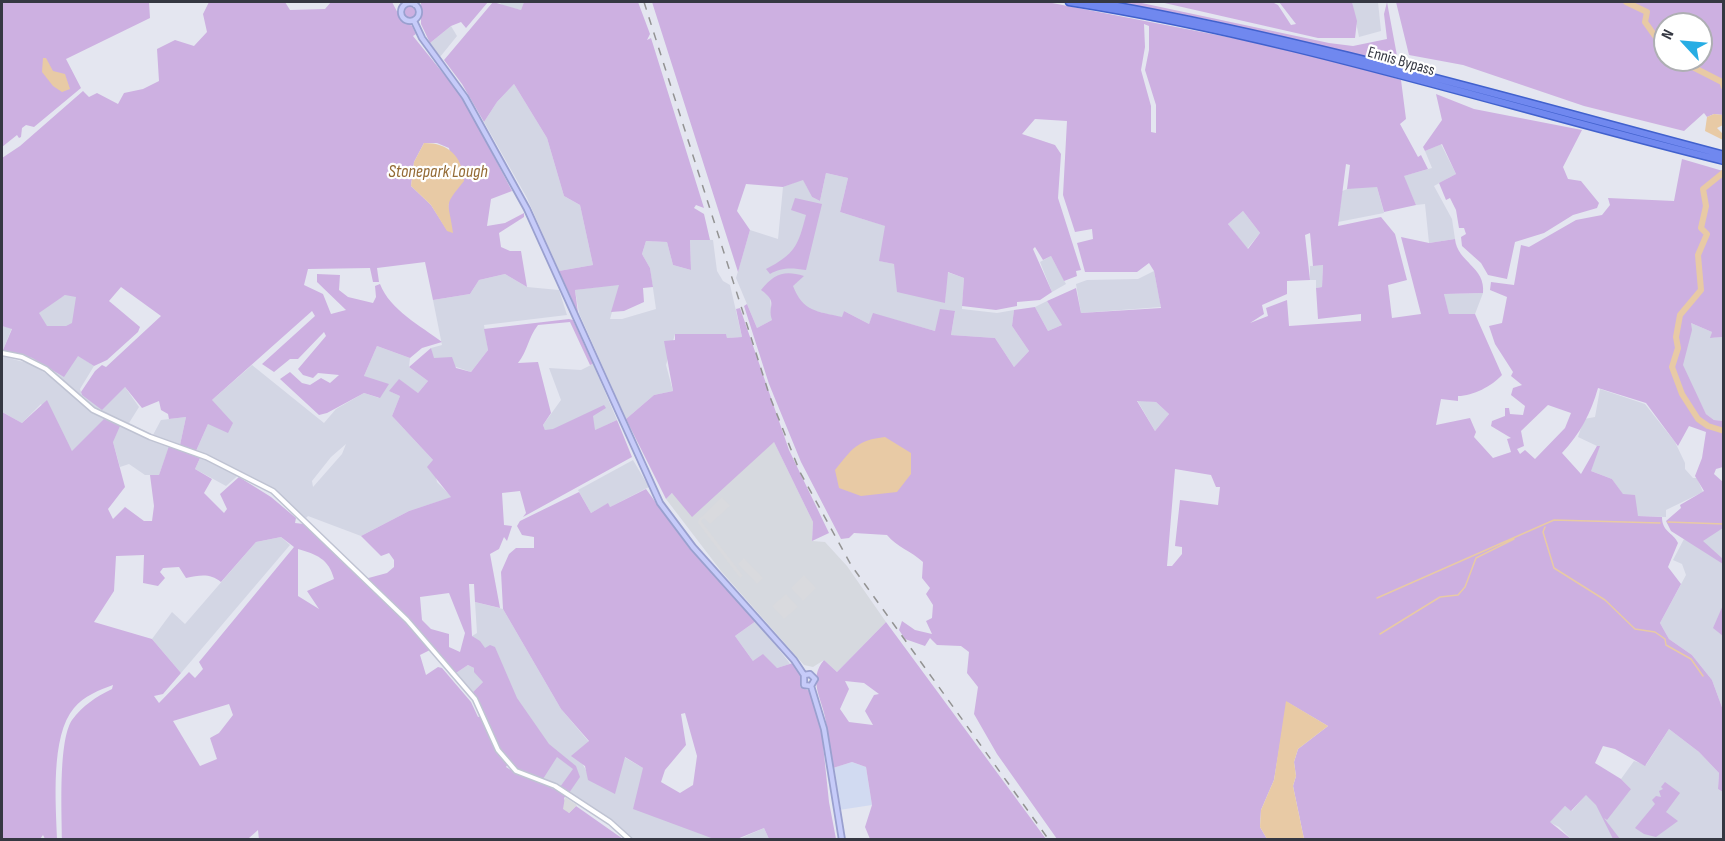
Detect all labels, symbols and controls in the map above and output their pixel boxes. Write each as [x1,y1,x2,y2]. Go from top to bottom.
north arrow [1653,12,1713,72]
text: N [1658,27,1679,43]
street label: Ennis Bypass [1365,43,1437,81]
water label: Stonepark Lough [388,161,488,183]

